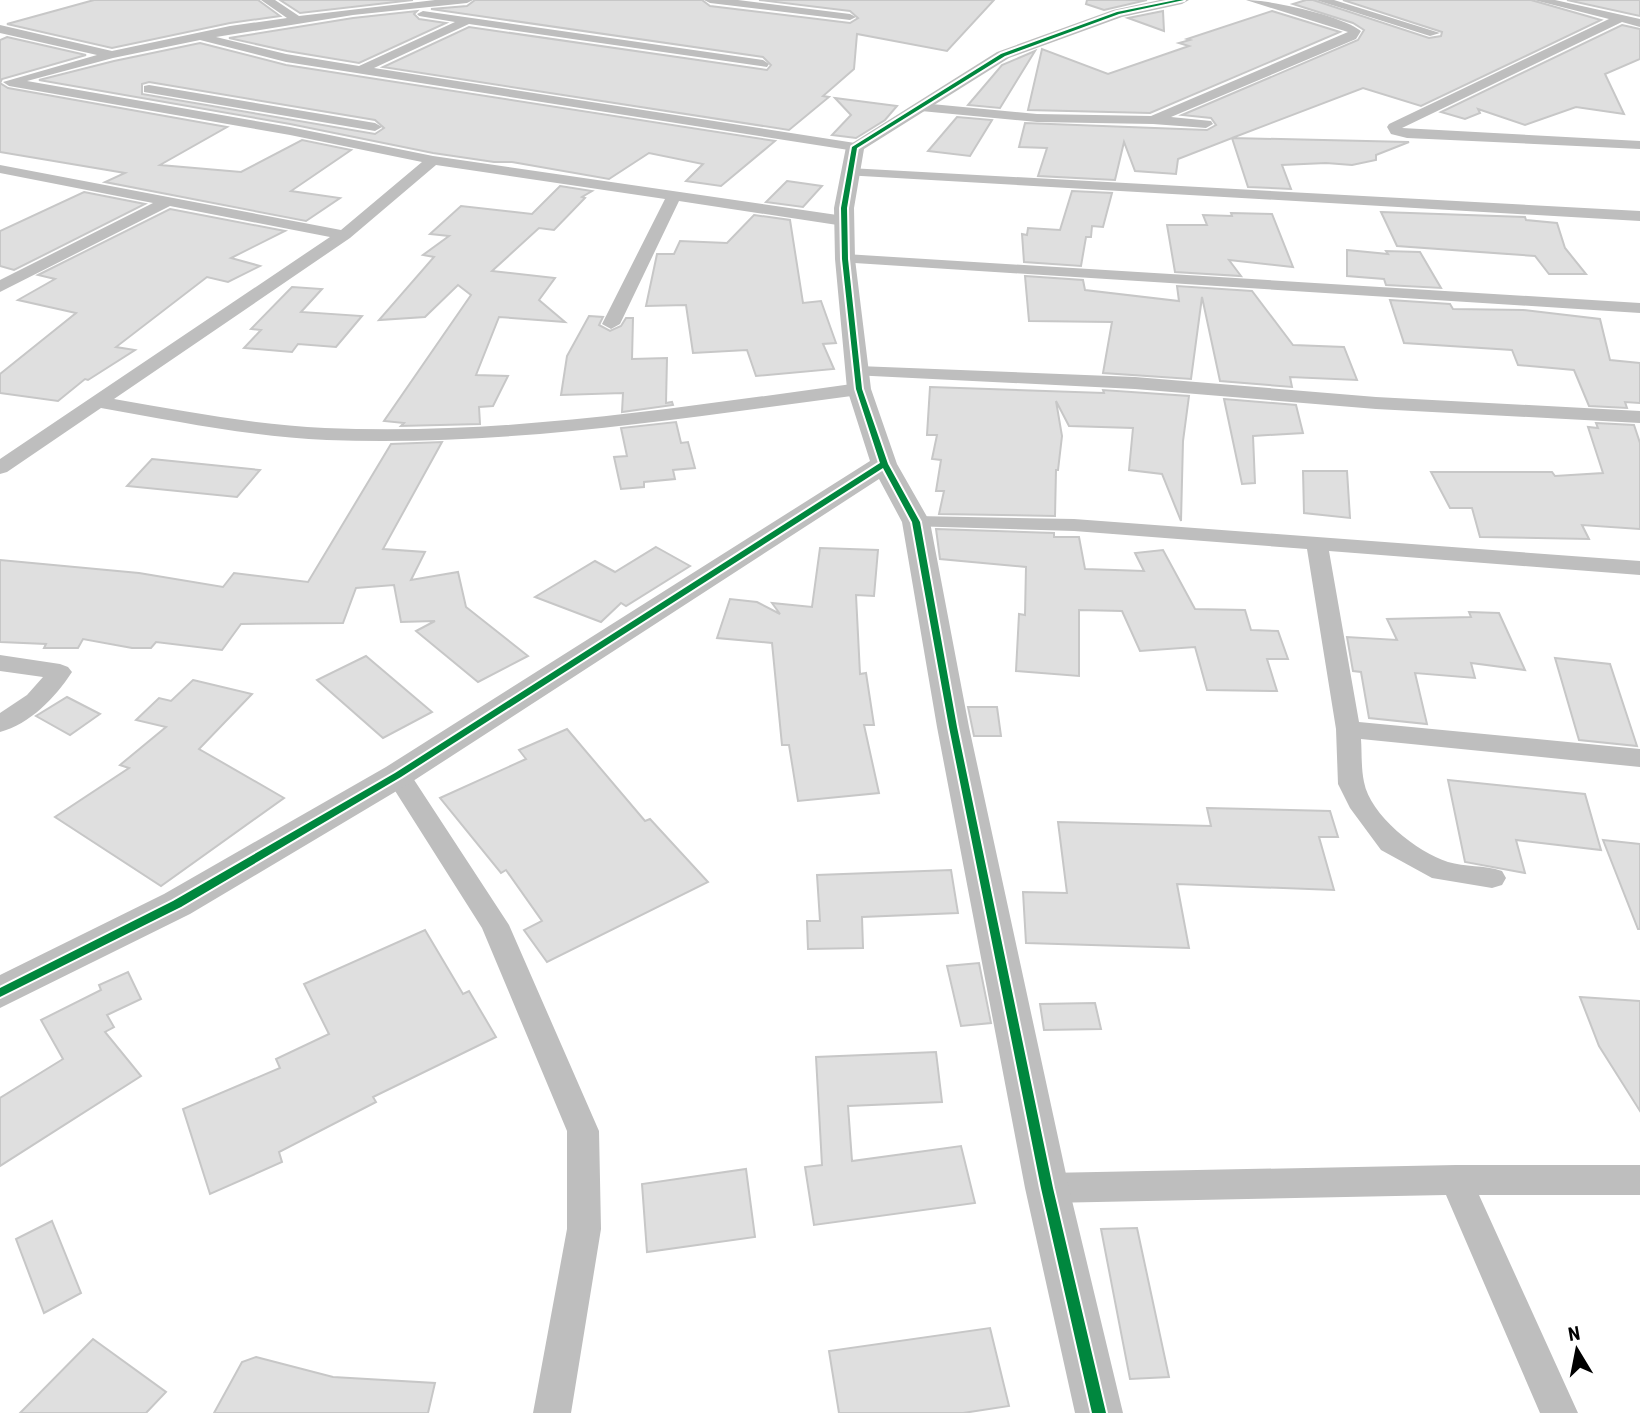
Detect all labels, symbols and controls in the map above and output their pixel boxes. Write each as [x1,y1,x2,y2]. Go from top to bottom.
north arrow [1542,1315,1612,1385]
text: N [1566,1321,1582,1346]

